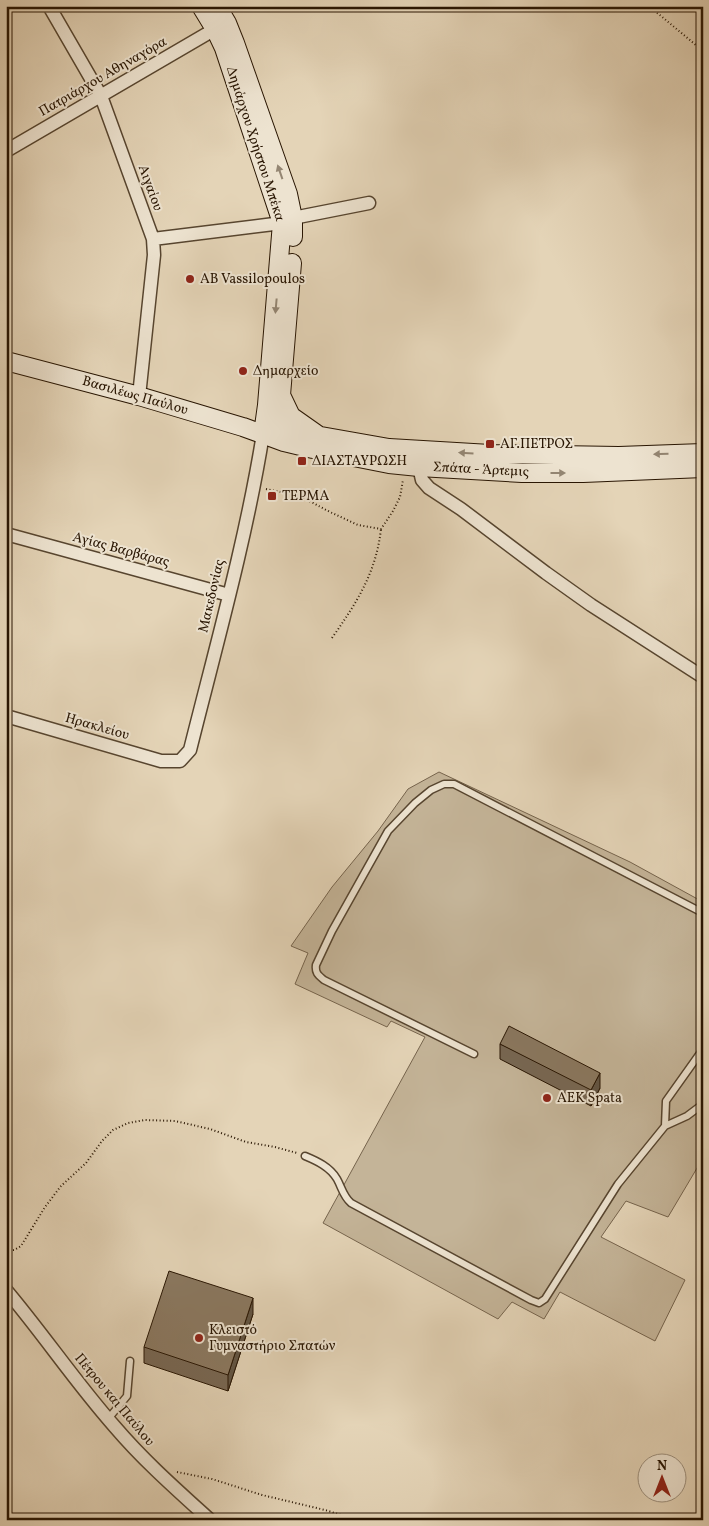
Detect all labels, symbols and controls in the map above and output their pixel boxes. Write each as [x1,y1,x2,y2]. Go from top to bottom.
street label: Πατριάρχου Αθηναγόρα [36,32,171,121]
street label: Δημάρχου Χρήστου Μπέκα [221,64,289,224]
street label: Αιγαίου [133,162,167,214]
one-way arrow [276,164,283,179]
place label: AB Vassilopoulos [200,270,305,289]
marker: AB Vassilopoulos [184,273,196,285]
one-way arrow [272,298,280,314]
place label: Δημαρχείο [253,362,318,381]
marker: Δημαρχείο [237,365,249,377]
street label: Βασιλέως Παύλου [80,372,190,420]
place label: ΑΓ.ΠΕΤΡΟΣ [500,435,573,454]
marker: ΑΓ.ΠΕΤΡΟΣ [484,438,496,450]
one-way arrow [457,448,473,456]
one-way arrow [653,451,669,459]
place label: ΔΙΑΣΤΑΥΡΩΣΗ [312,452,407,471]
marker: ΔΙΑΣΤΑΥΡΩΣΗ [296,455,308,467]
street label: Σπάτα - Άρτεμις [433,458,529,482]
one-way arrow [550,469,566,477]
place label: ΤΕΡΜΑ [282,487,329,506]
marker: ΤΕΡΜΑ [266,490,278,502]
street label: Αγίας Βαρβάρας [70,528,172,572]
street label: Μακεδονίας [194,557,230,635]
street label: Ηρακλείου [63,709,131,745]
place label: AEK Spata [557,1089,622,1108]
marker: AEK Spata [541,1092,553,1104]
place label: Κλειστό Γυμναστήριο Σπατών [209,1321,336,1356]
marker: Κλειστό Γυμναστήριο Σπατών [193,1332,205,1344]
street label: Πέτρου και Παύλου [70,1350,159,1451]
north arrow [636,1454,686,1504]
text: N [657,1457,667,1476]

